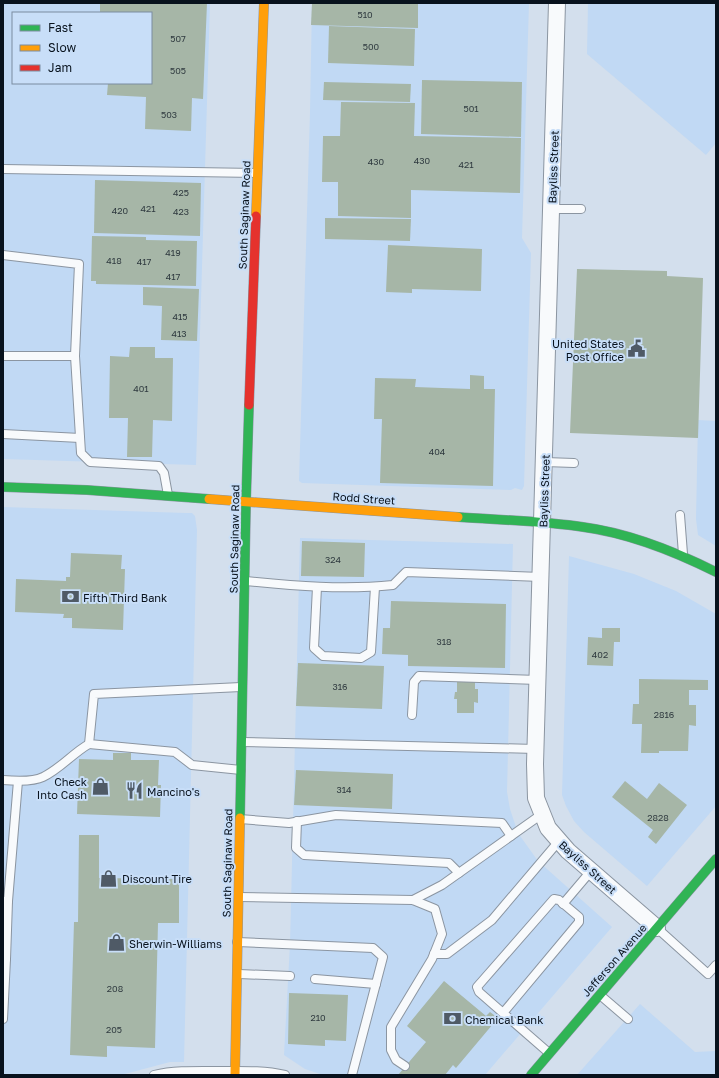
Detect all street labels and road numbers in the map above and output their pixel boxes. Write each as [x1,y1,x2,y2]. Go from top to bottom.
street label: Bayliss Street [545,130,561,204]
street label: South Saginaw Road [236,160,252,270]
street label: Bayliss Street [536,454,552,528]
street label: South Saginaw Road [227,485,241,593]
street label: Rodd Street [332,489,396,507]
street label: South Saginaw Road [220,809,234,917]
street label: Bayliss Street [557,838,619,896]
street label: Jefferson Avenue [579,921,649,999]

